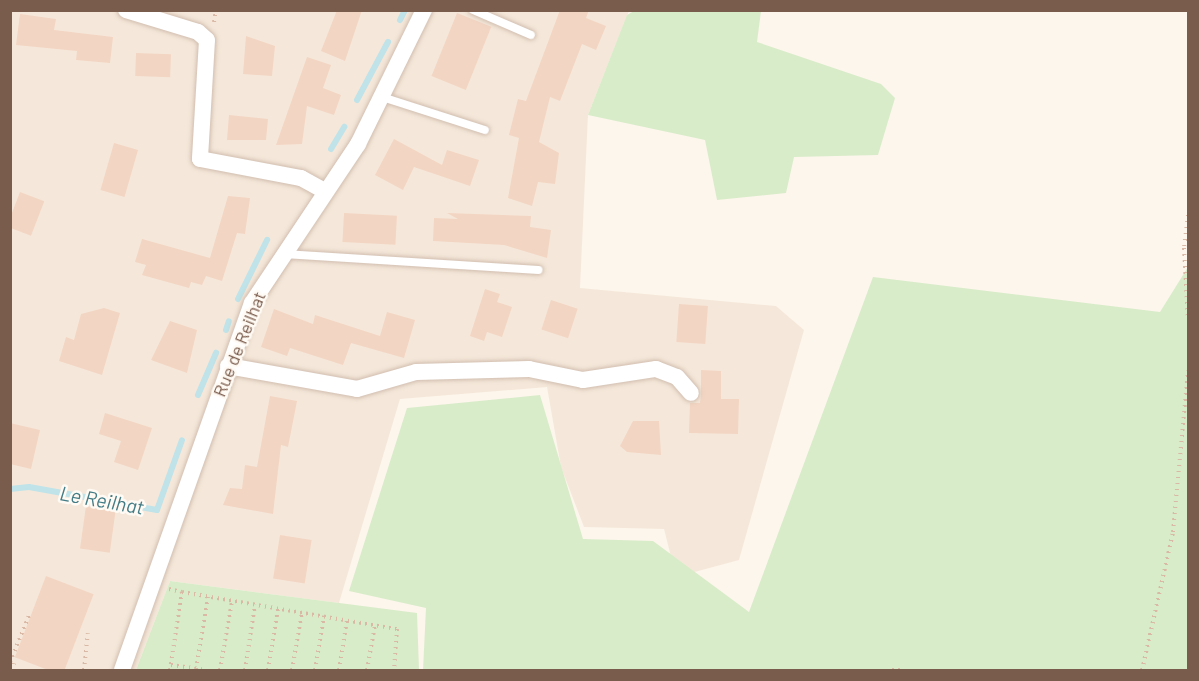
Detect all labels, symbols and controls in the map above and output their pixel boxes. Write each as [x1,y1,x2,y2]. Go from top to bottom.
street label: Rue de Reilhat [208,288,270,400]
water label: Le Reilhat [58,481,146,519]

